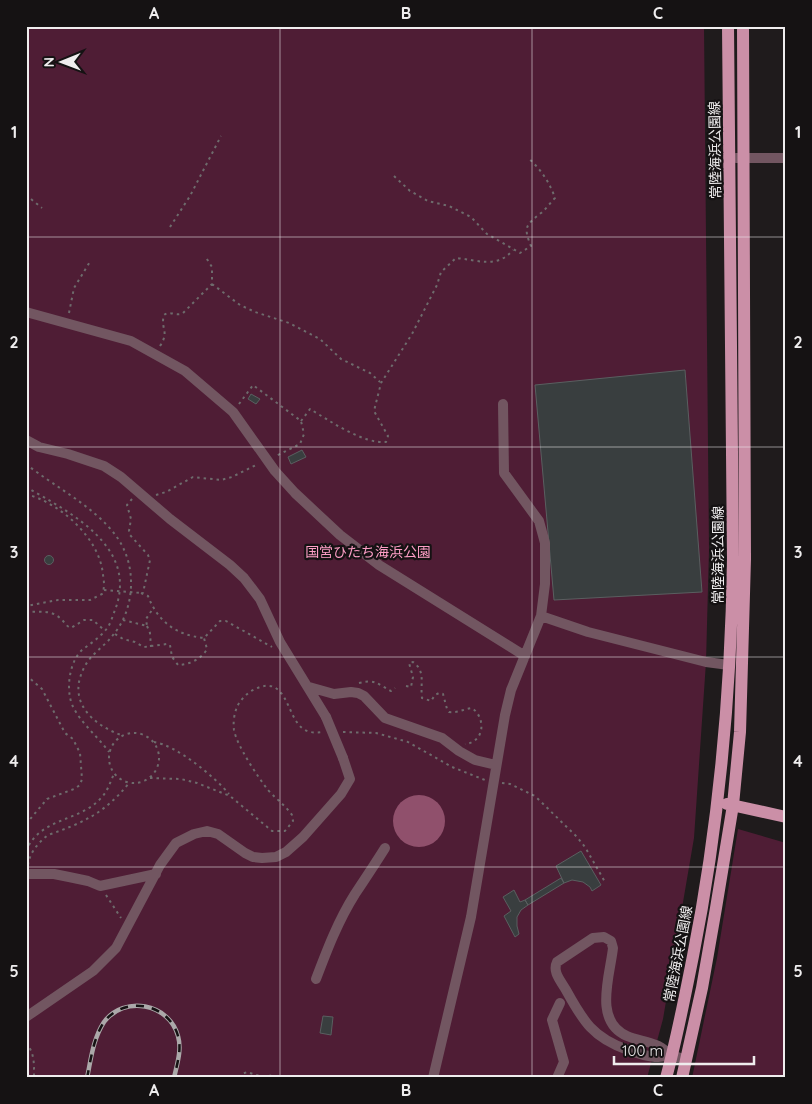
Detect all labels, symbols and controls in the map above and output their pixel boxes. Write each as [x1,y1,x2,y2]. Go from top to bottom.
text: A [149,3,160,23]
text: B [401,3,411,23]
text: C [653,3,663,23]
north arrow [38,38,88,88]
text: N [40,57,58,68]
street label: 常陸海浜公園線 [705,101,725,199]
text: 1 [11,122,17,142]
text: 1 [795,122,801,142]
text: 2 [9,332,19,352]
text: 2 [793,332,803,352]
street label: 常陸海浜公園線 [709,506,727,604]
text: 3 [10,542,18,562]
text: 3 [794,542,802,562]
park label: 国営ひたち海浜公園 [305,543,431,561]
text: 4 [9,751,19,771]
text: 4 [793,751,803,771]
street label: 常陸海浜公園線 [660,904,696,1004]
text: 5 [9,961,19,981]
text: 5 [793,961,803,981]
scale bar [614,1034,754,1066]
text: 100 m [622,1041,663,1060]
text: A [149,1080,160,1100]
text: B [401,1080,411,1100]
text: C [653,1080,663,1100]

